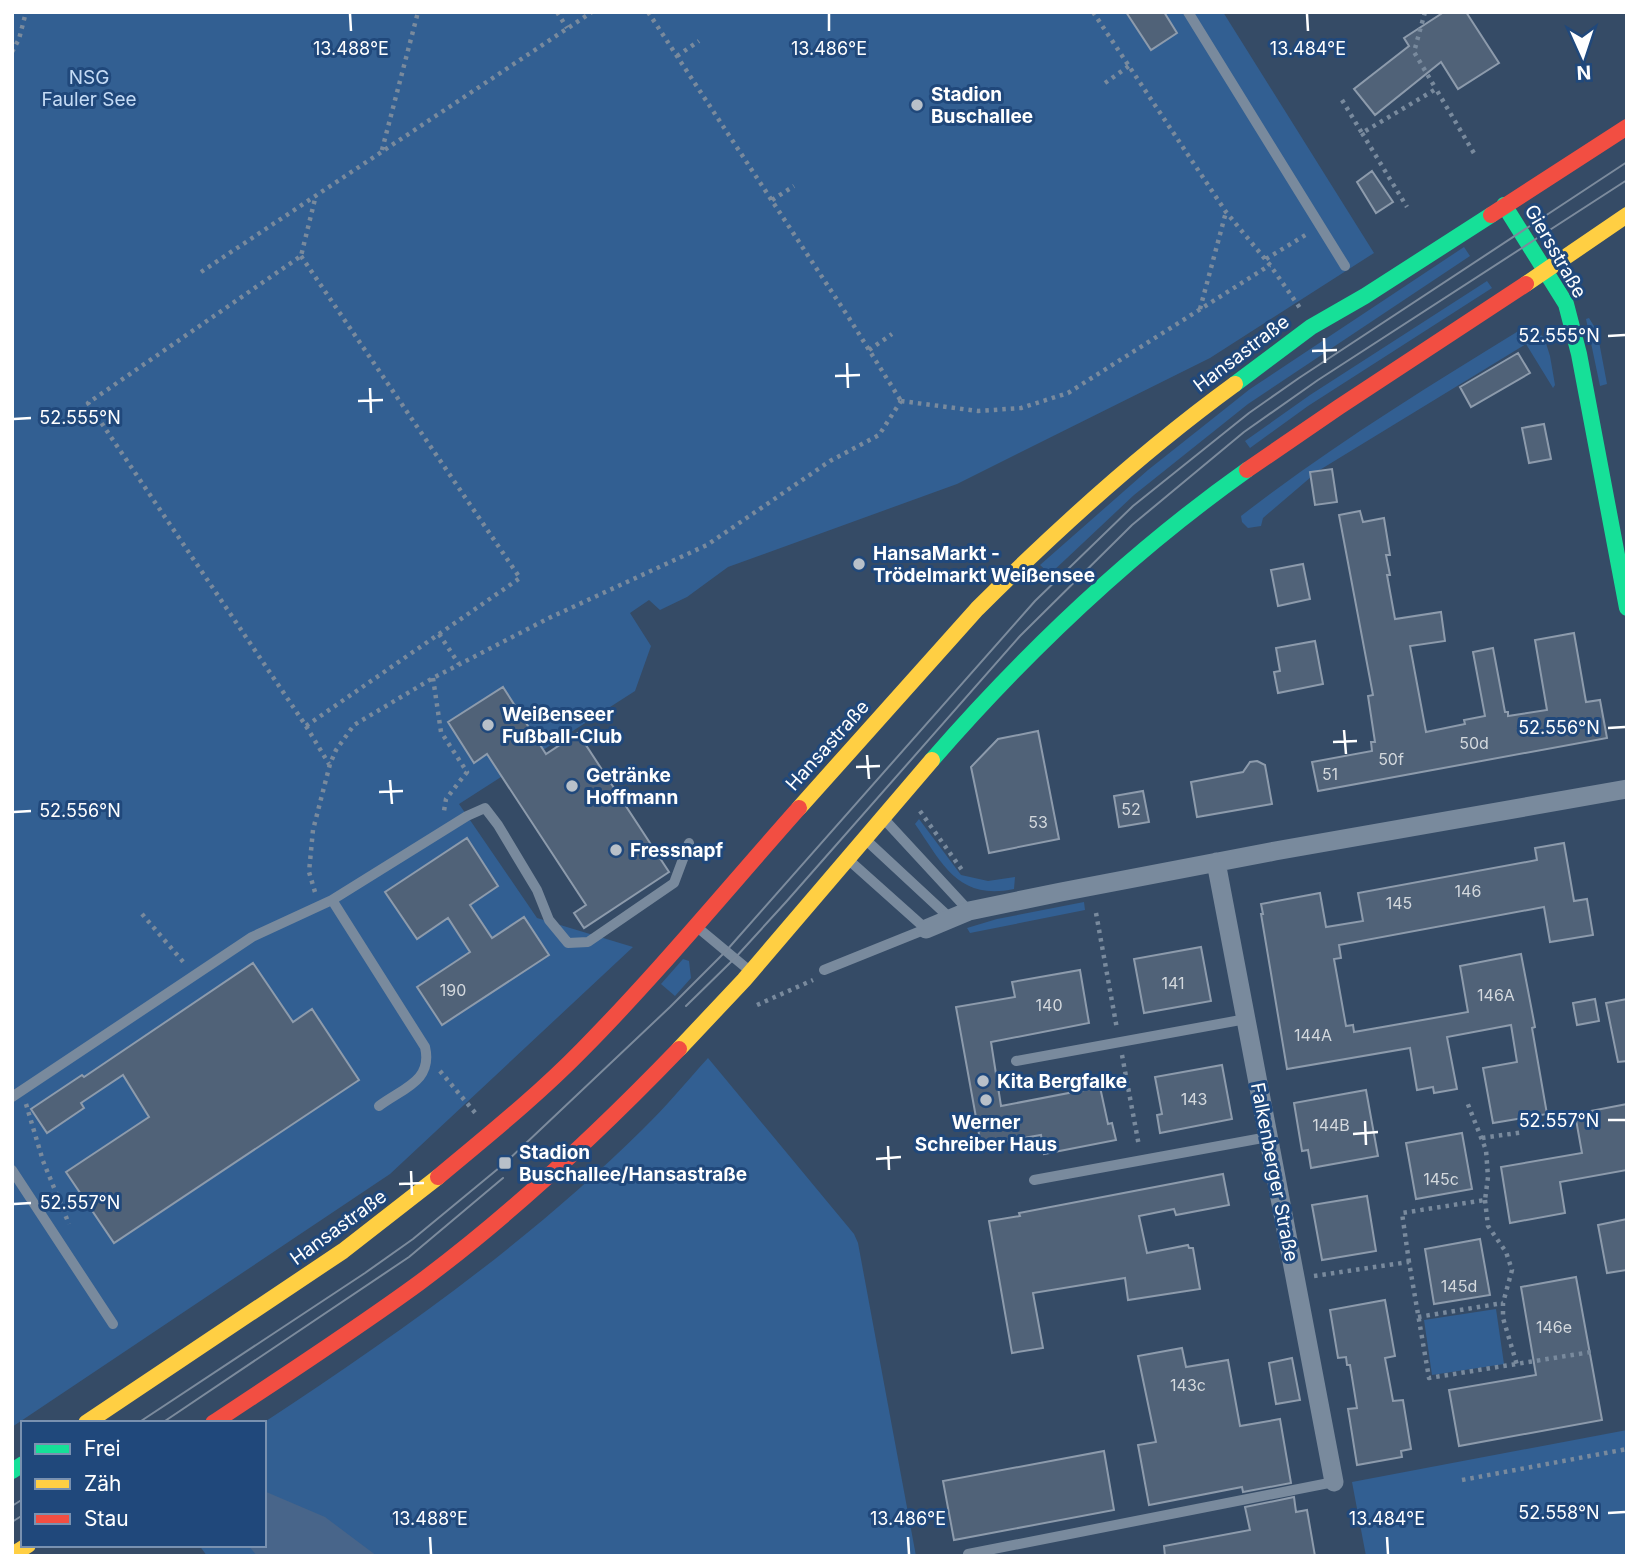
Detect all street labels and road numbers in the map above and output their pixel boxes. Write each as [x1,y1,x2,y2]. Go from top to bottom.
street label: Giersstraße [1520,201,1591,302]
street label: Hansastraße [1189,310,1294,397]
street label: Hansastraße [781,695,874,795]
street label: Falkenberger Straße [1246,1081,1303,1264]
street label: Hansastraße [286,1185,391,1270]

